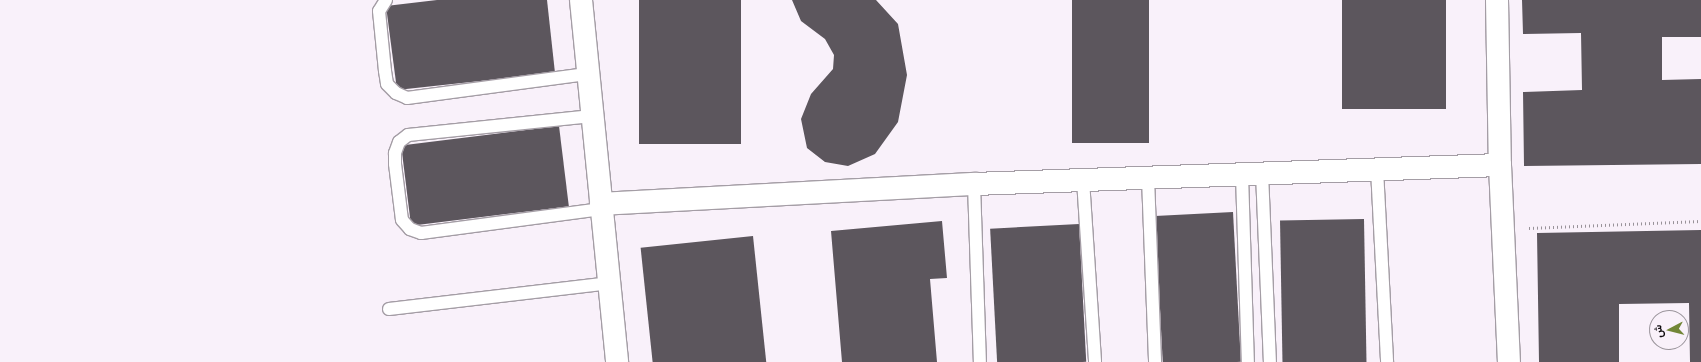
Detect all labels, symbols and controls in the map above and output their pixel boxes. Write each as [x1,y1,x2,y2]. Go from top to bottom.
north arrow [1649,310,1689,350]
text: ش [1650,324,1666,339]

